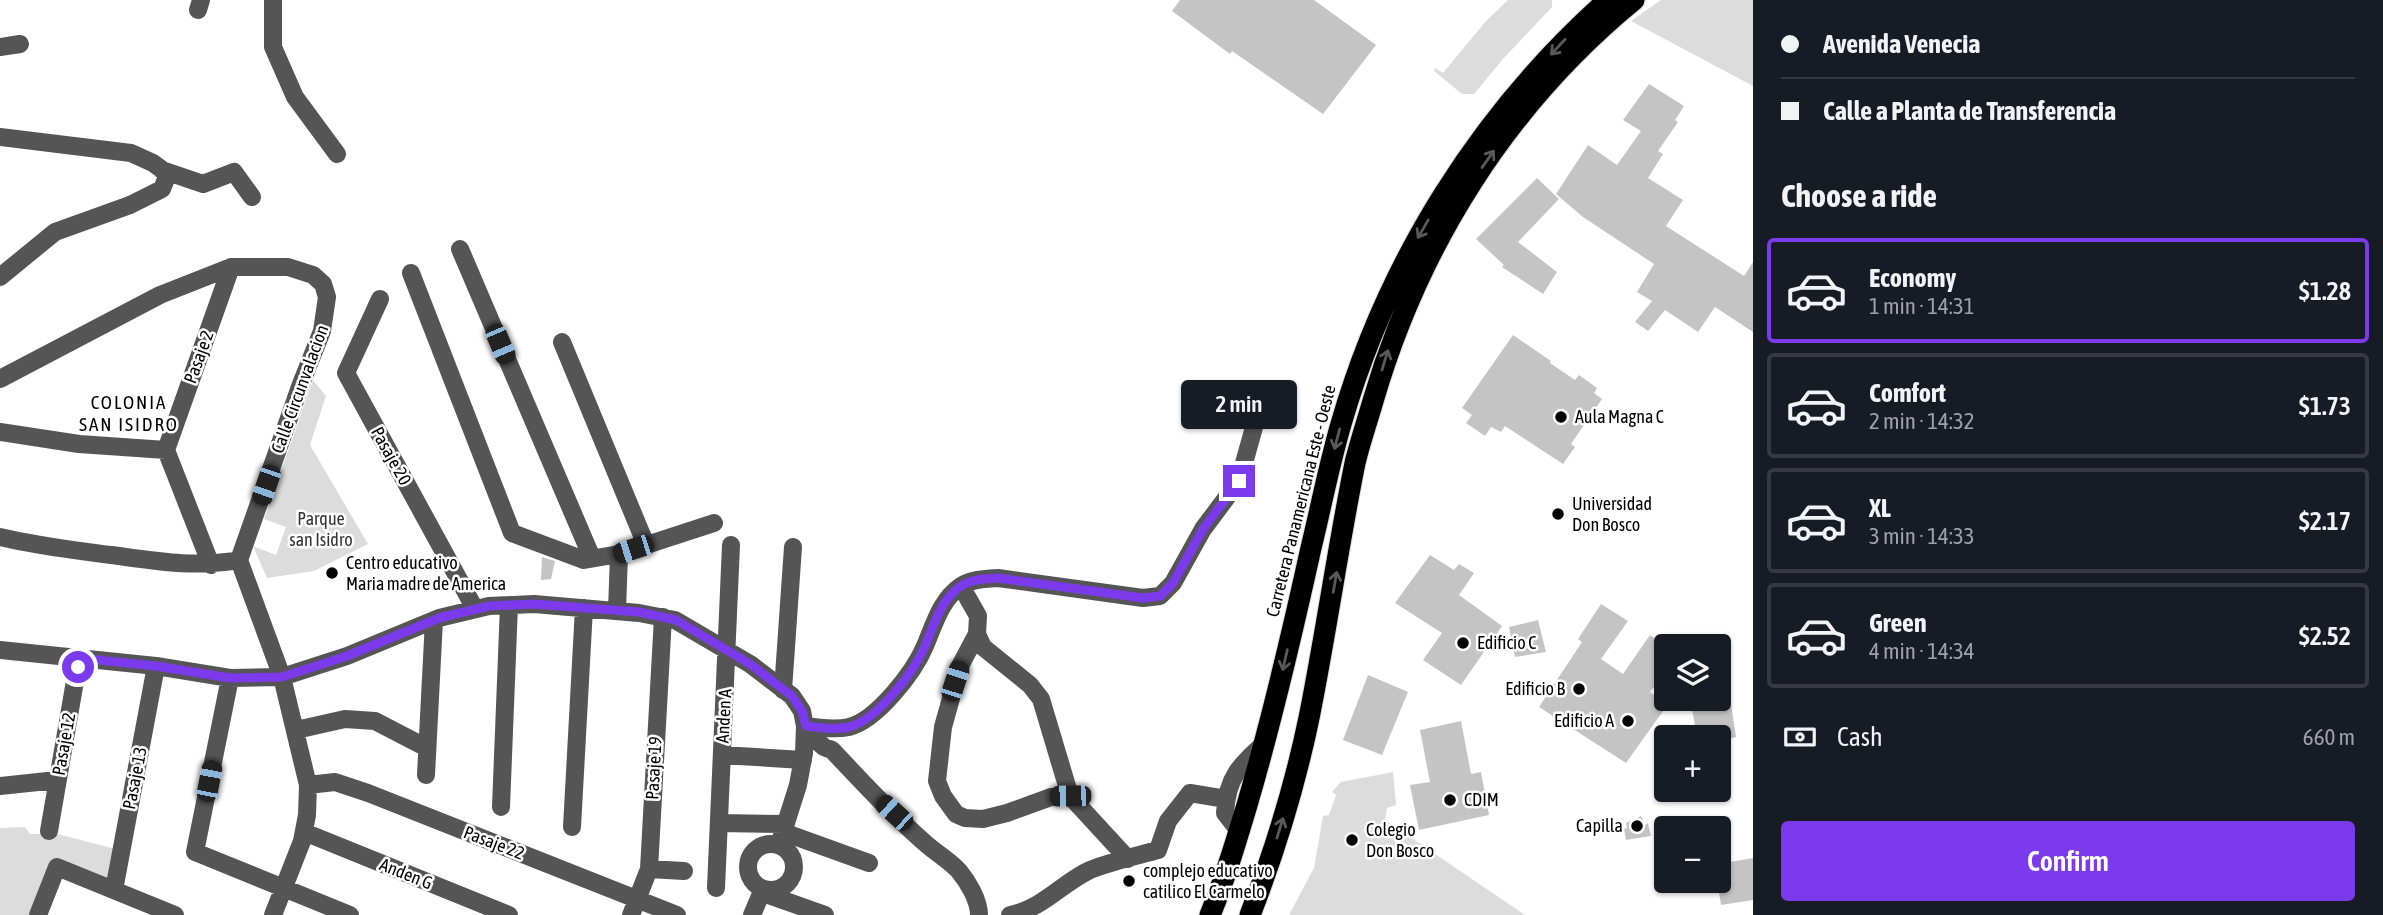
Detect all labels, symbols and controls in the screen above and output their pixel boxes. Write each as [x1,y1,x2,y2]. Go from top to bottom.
text: Avenida Venecia [1823,29,1980,59]
one-way arrow [1550,38,1567,55]
text: Calle a Planta de Transferencia [1823,96,2116,126]
one-way arrow [1481,150,1495,169]
text: Choose a ride [1781,177,1937,214]
one-way arrow [1416,218,1430,238]
icon: car [1785,259,1848,322]
text: Economy [1869,263,1956,293]
text: $1.28 [2299,276,2351,306]
text: 1 min · 14:31 [1869,293,1975,319]
car [483,321,518,367]
street label: Calle Circunvalacion [267,322,332,456]
street label: Pasaje 2 [179,327,218,386]
one-way arrow [1379,349,1392,371]
icon: car [1785,374,1848,437]
text: Comfort [1869,378,1946,408]
callout: 2 min [1181,379,1297,428]
street label: Carretera Panamericana Este - Oeste [1262,383,1340,619]
district label: COLONIA SAN ISIDRO [79,391,179,435]
text: 2 min [1216,391,1262,417]
text: $1.73 [2299,391,2351,421]
place label: Aula Magna C [1575,406,1664,427]
text: 2 min · 14:32 [1869,408,1975,434]
marker: Aula Magna C [1553,409,1569,425]
street label: Pasaje 20 [367,423,416,489]
one-way arrow [1330,427,1343,450]
car [250,462,283,508]
route end [1223,465,1255,497]
icon: car [1785,489,1848,552]
place label: Universidad Don Bosco [1572,493,1652,535]
text: XL [1869,493,1891,523]
marker: Universidad Don Bosco [1550,506,1566,522]
text: $2.17 [2299,506,2351,536]
park label: Parque san Isidro [289,508,353,550]
text: 3 min · 14:33 [1869,523,1975,549]
car [610,533,657,565]
place label: Centro educativo Maria madre de America [346,552,506,594]
marker: Centro educativo Maria madre de America [324,565,340,581]
one-way arrow [1328,571,1342,594]
icon: car [1785,604,1848,667]
text: Green [1869,608,1927,638]
text: $2.52 [2299,621,2351,651]
place label: Edificio C [1477,632,1536,653]
map controls [1654,634,1731,893]
button: layers [1654,634,1731,711]
marker: Edificio C [1455,635,1471,651]
text: 4 min · 14:34 [1869,638,1975,664]
one-way arrow [1278,648,1291,671]
route start [62,651,94,683]
car [939,658,972,704]
place label: Edificio B [1505,678,1565,699]
marker: Edificio B [1571,681,1587,697]
street label: Anden A [712,688,735,744]
place label: Edificio A [1554,710,1614,731]
street label: Pasaje 12 [48,711,79,777]
marker: Edificio A [1620,713,1636,729]
icon: cash [1781,718,1819,756]
text: Cash [1837,722,1883,752]
text: 660 m [2303,724,2355,750]
button: + [1654,725,1731,802]
street label: Pasaje 19 [641,736,666,800]
street label: Pasaje 13 [118,745,151,811]
car [195,758,224,804]
car [1049,785,1092,807]
place label: CDIM [1464,789,1499,810]
car [872,791,917,835]
marker: CDIM [1442,792,1458,808]
place label: Capilla [1576,815,1623,836]
button: − [1654,816,1731,893]
one-way arrow [1275,817,1288,839]
marker: Capilla [1629,818,1645,834]
place label: Colegio Don Bosco [1366,819,1434,861]
street label: Pasaje 22 [461,821,527,864]
button: Confirm [1781,821,2355,901]
marker: Colegio Don Bosco [1344,832,1360,848]
street label: Anden G [377,853,436,894]
place label: complejo educativo catilico El Carmelo [1143,860,1273,902]
marker: complejo educativo catilico El Carmelo [1121,873,1137,889]

